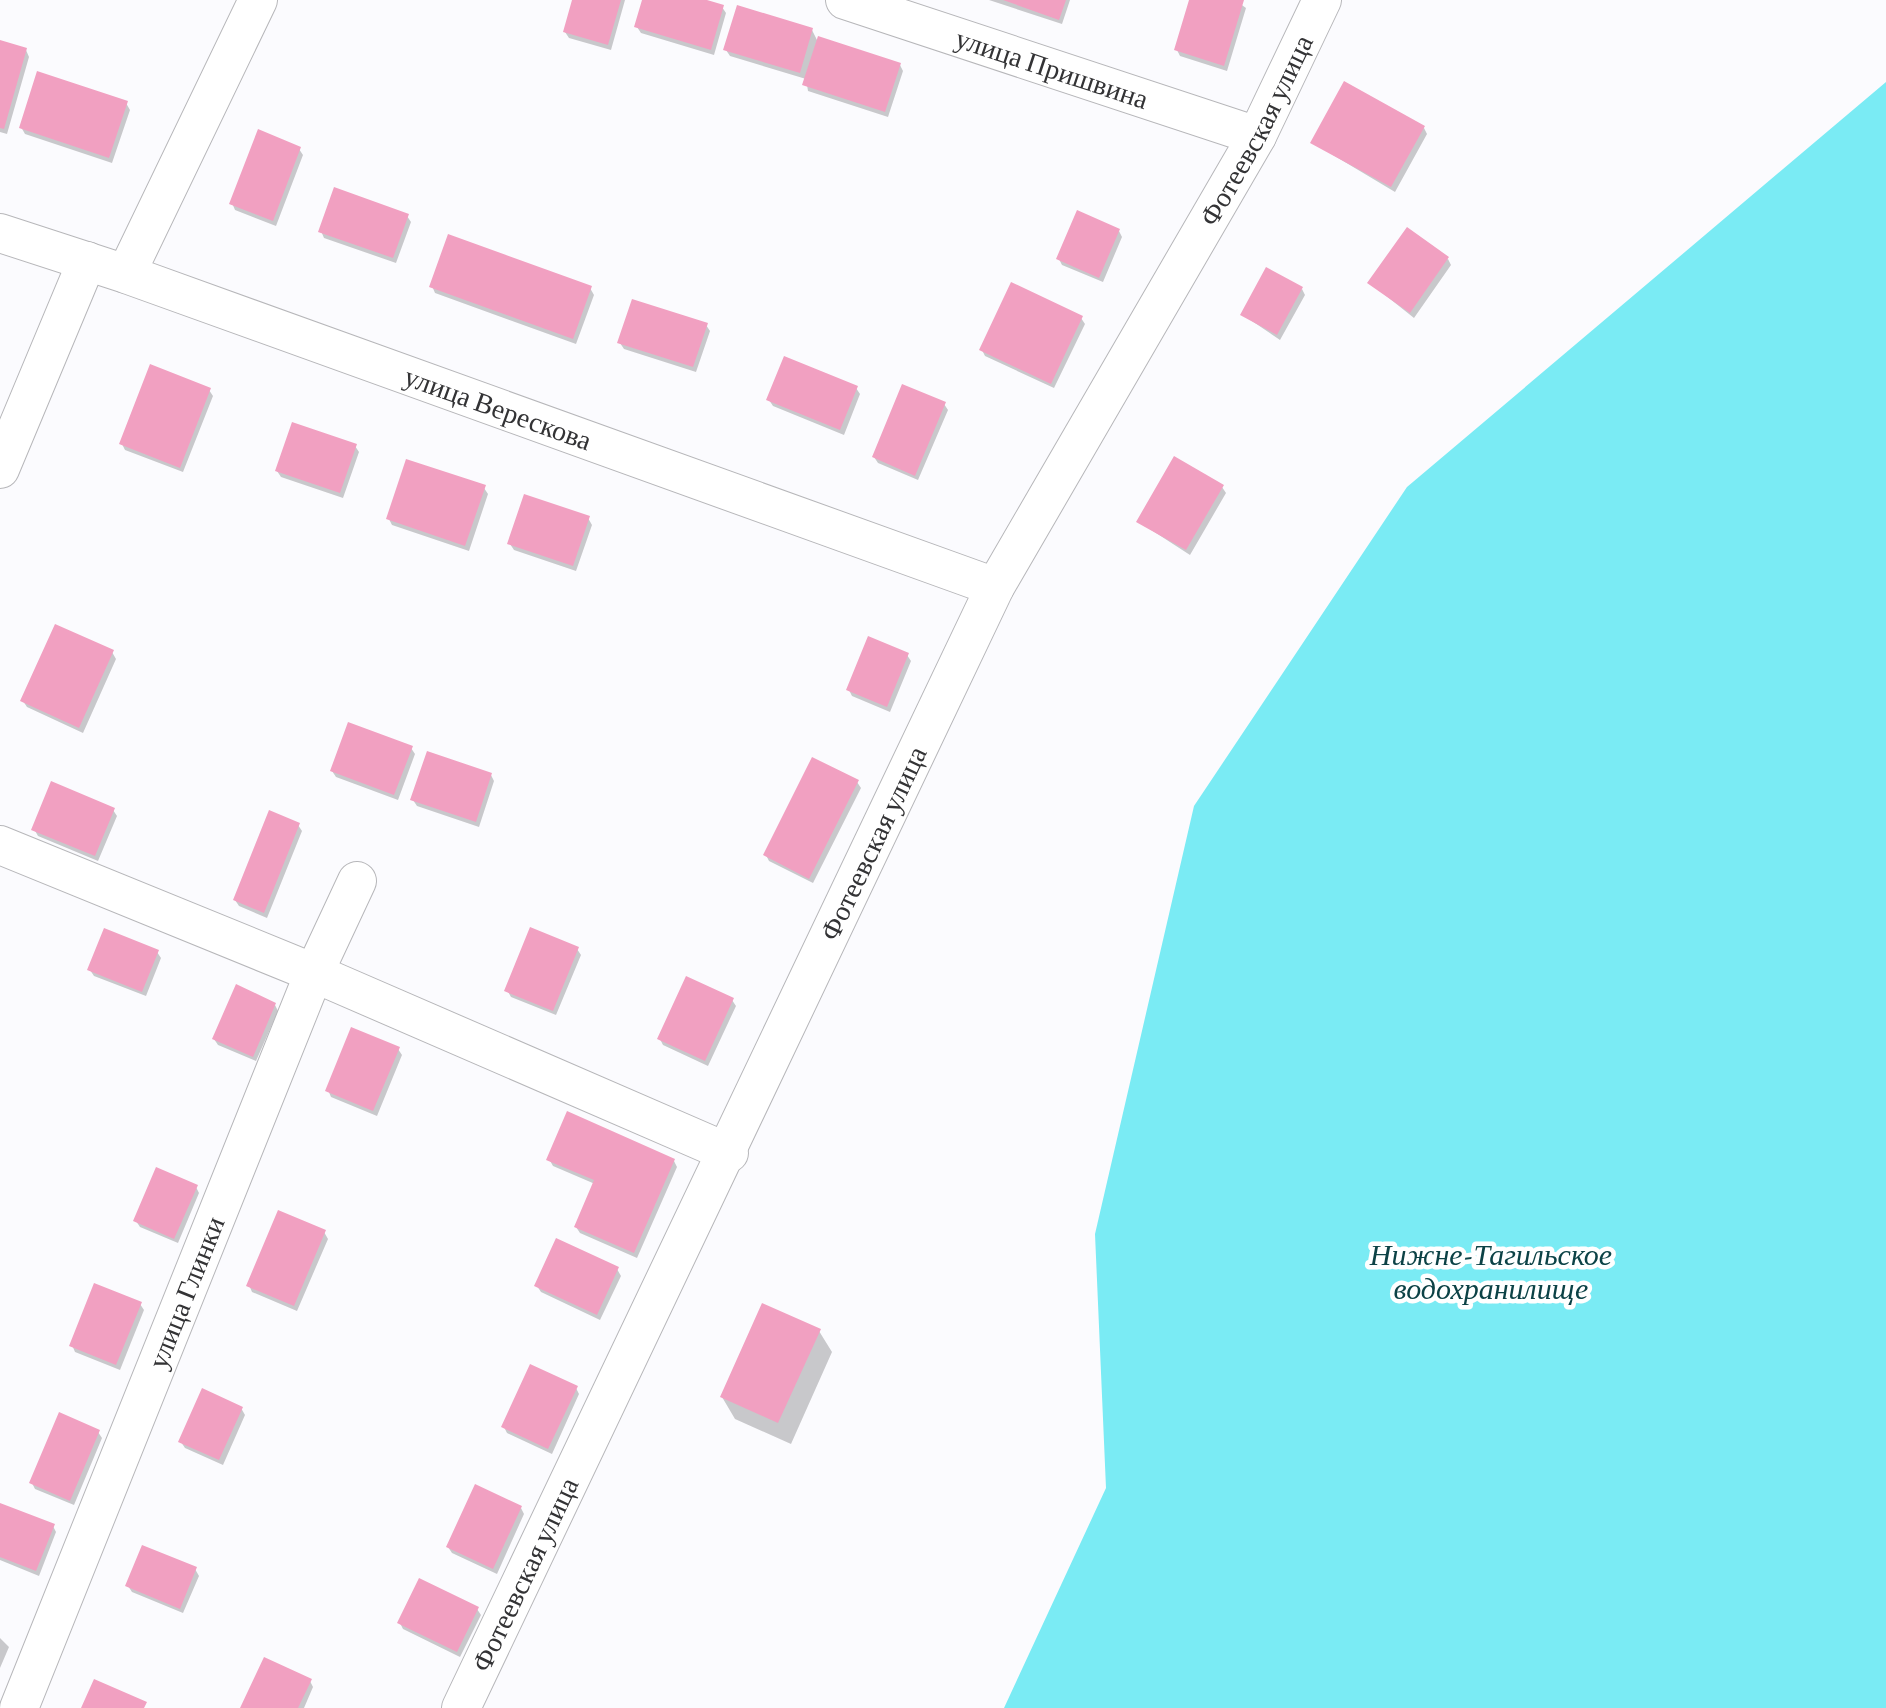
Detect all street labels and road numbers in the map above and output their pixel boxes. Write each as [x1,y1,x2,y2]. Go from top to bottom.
street label: улица Пришвина [952,22,1153,115]
street label: Фотеевская улица [1193,29,1319,231]
street label: улица Верескова [400,360,596,456]
street label: Фотеевская улица [814,741,933,945]
street label: улица Глинки [141,1212,230,1373]
street label: Фотеевская улица [465,1472,584,1676]

